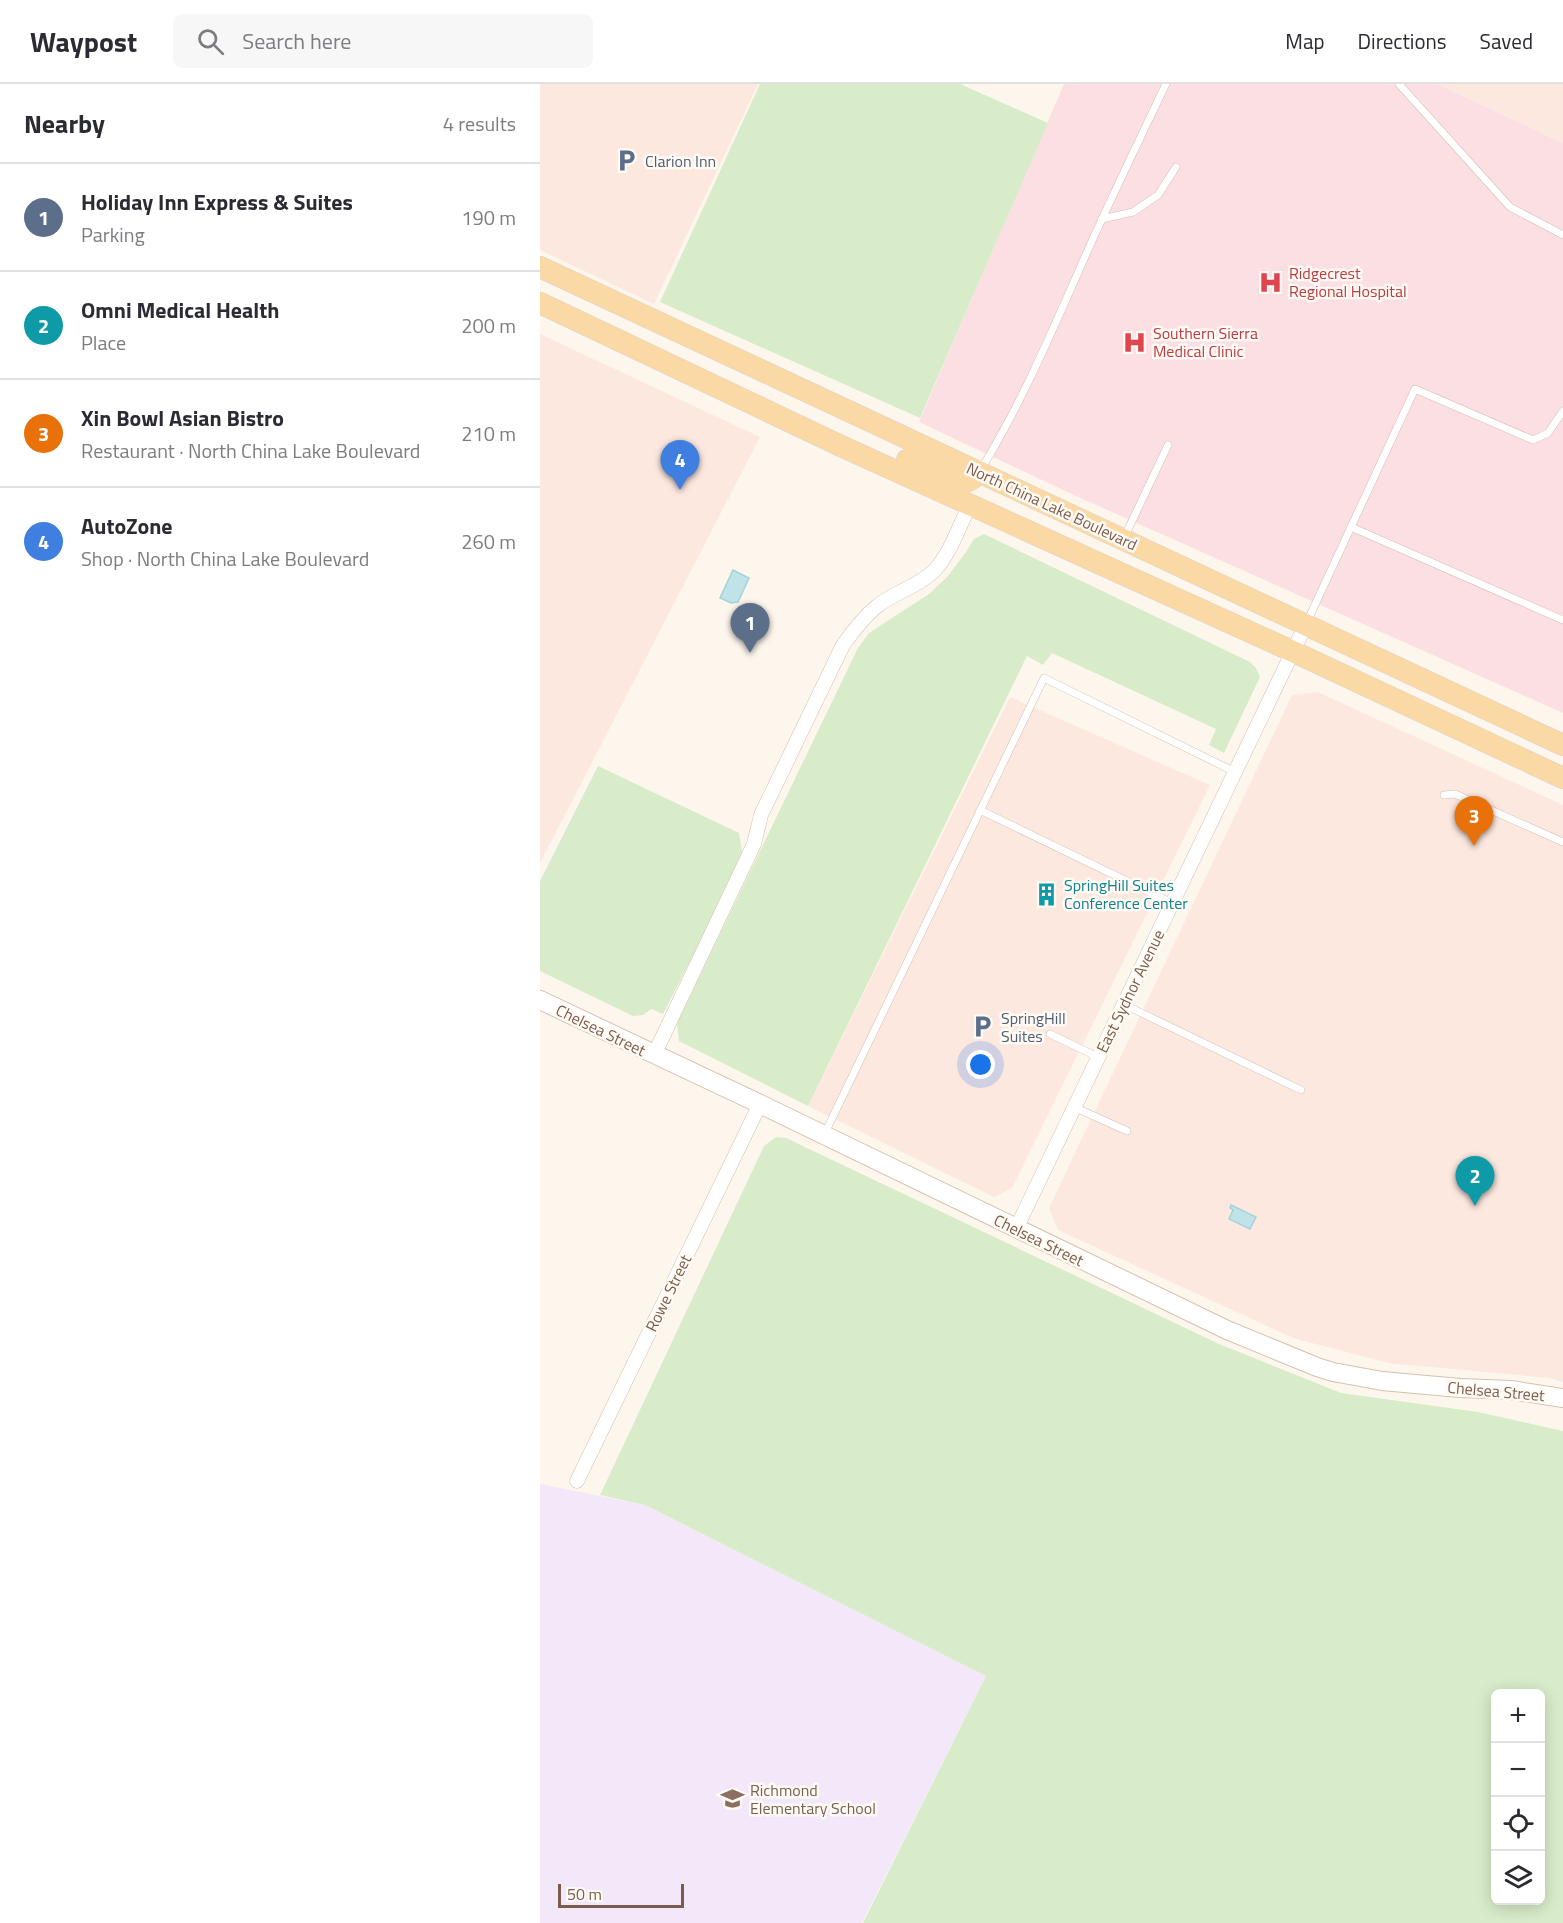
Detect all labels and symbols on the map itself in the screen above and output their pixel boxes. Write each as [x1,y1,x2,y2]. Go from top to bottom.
parking icon: Clarion Inn [614,148,640,174]
place label: Clarion Inn [645,149,716,173]
place label: Ridgecrest Regional Hospital [1289,261,1407,303]
hospital icon: Ridgecrest Regional Hospital [1258,269,1284,295]
place label: Southern Sierra Medical Clinic [1153,321,1258,363]
hospital icon: Southern Sierra Medical Clinic [1122,329,1148,355]
pin: 4 [660,440,700,490]
street label: North China Lake Boulevard [963,456,1141,556]
pin: 1 [730,604,770,653]
pin: 3 [1454,796,1494,846]
place label: SpringHill Suites Conference Center [1064,873,1188,915]
building icon: SpringHill Suites Conference Center [1033,881,1059,907]
street label: East Sydnor Avenue [1090,925,1170,1057]
street label: Chelsea Street [552,998,650,1062]
place label: SpringHill Suites [1001,1006,1066,1048]
parking icon: SpringHill Suites [970,1014,996,1040]
your location [966,1050,995,1079]
pin: 2 [1456,1156,1494,1206]
street label: Chelsea Street [990,1208,1088,1272]
street label: Rowe Street [639,1250,697,1336]
street label: Chelsea Street [1446,1375,1546,1407]
place label: Richmond Elementary School [750,1778,876,1820]
school or university icon: Richmond Elementary School [719,1786,745,1812]
scale bar [558,1881,684,1908]

